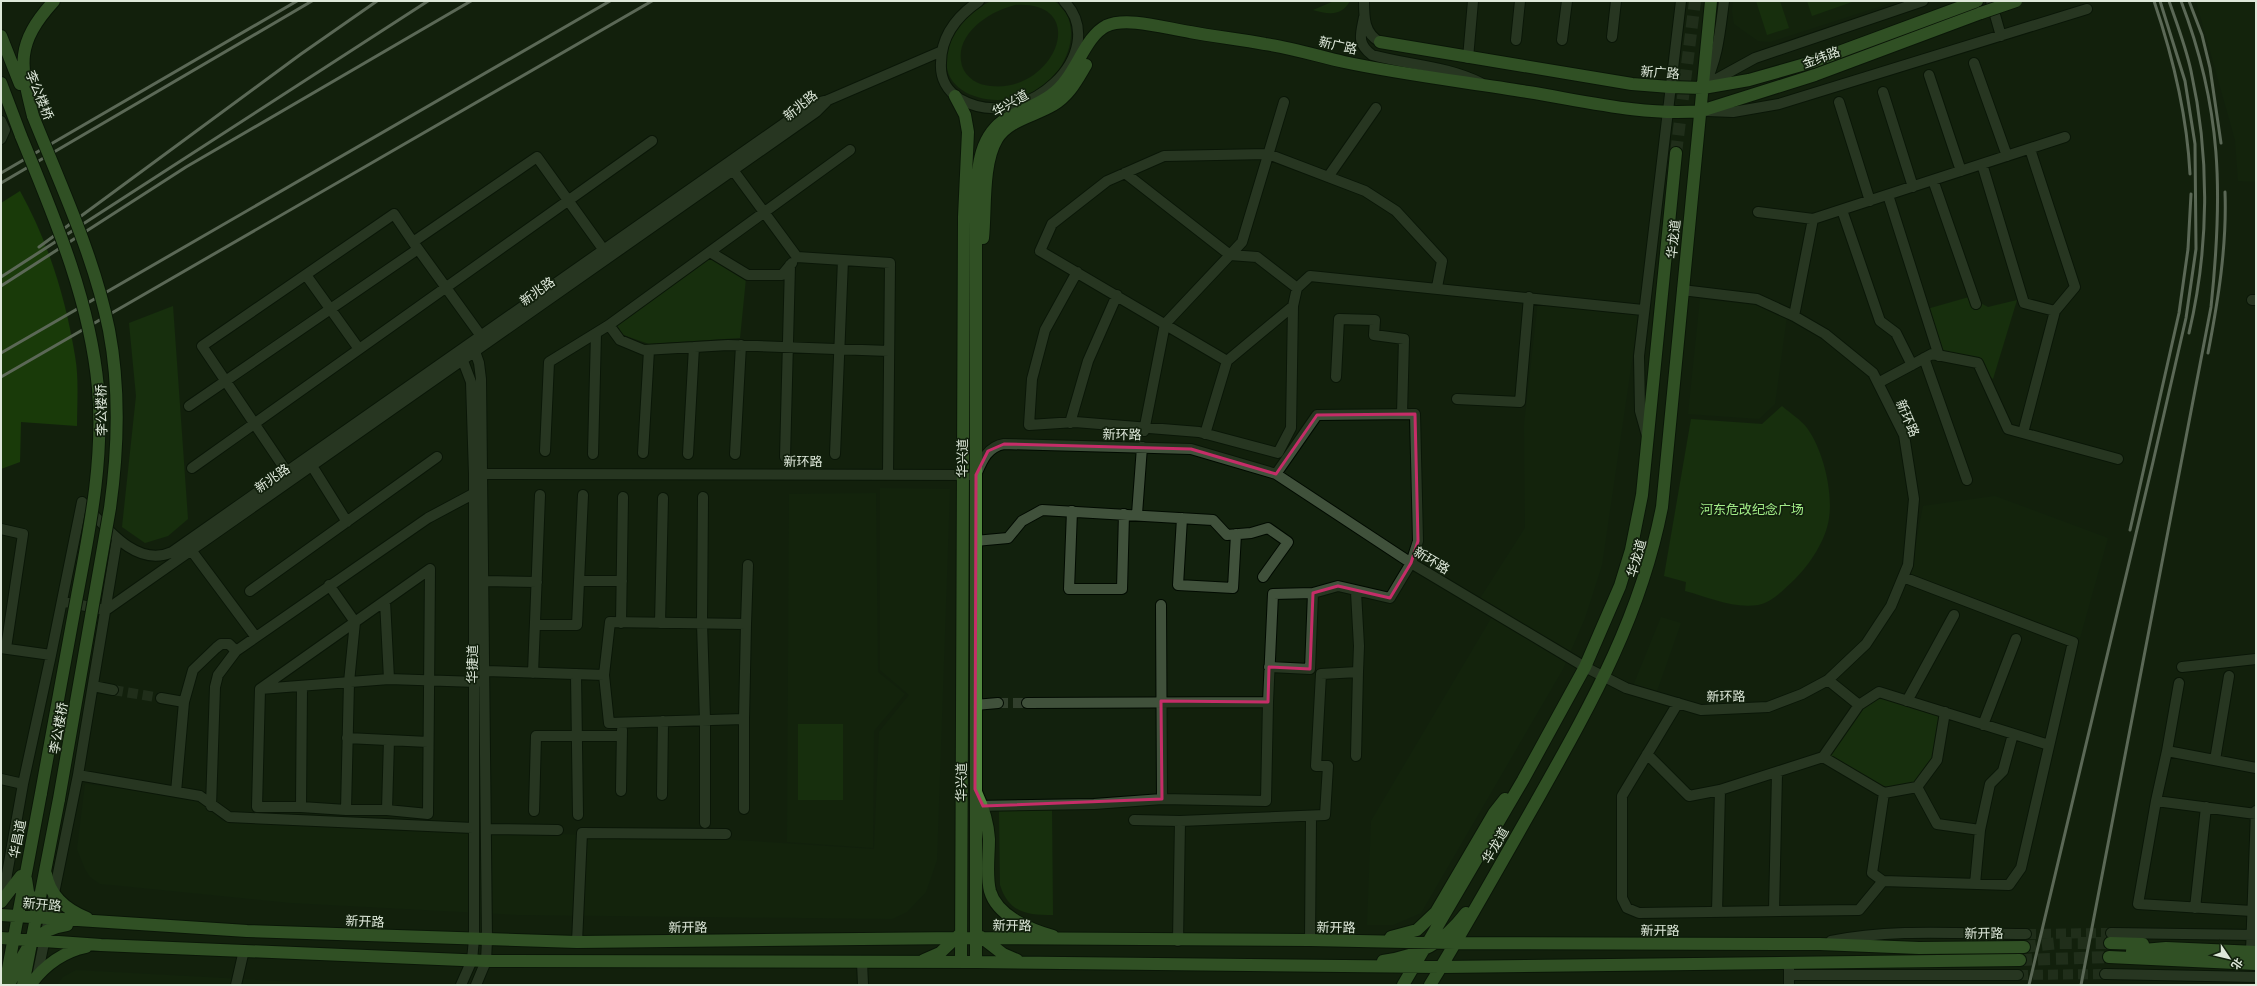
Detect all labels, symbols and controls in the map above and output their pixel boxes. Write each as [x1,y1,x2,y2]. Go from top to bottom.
street label: 新广路 [1317,33,1359,57]
street label: 金纬路 [1800,43,1842,71]
street label: 新广路 [1640,63,1680,81]
street label: 李公楼桥 [23,68,57,122]
street label: 华兴道 [989,86,1031,120]
street label: 新兆路 [780,87,820,123]
street label: 华龙道 [1663,219,1683,259]
street label: 新兆路 [516,273,558,309]
street label: 李公楼桥 [93,384,109,436]
street label: 新环路 [1893,397,1923,439]
street label: 新环路 [1102,426,1142,442]
street label: 华兴道 [954,438,970,478]
street label: 新环路 [783,453,823,469]
street label: 新兆路 [251,460,293,496]
park label: 河东危改纪念广场 [1700,501,1804,517]
street label: 华龙道 [1623,537,1649,579]
street label: 新环路 [1411,543,1453,577]
street label: 华捷道 [464,644,480,684]
street label: 新环路 [1706,688,1746,704]
street label: 李公楼桥 [46,701,70,755]
street label: 华兴道 [953,762,969,802]
street label: 华昌道 [5,818,29,860]
street label: 华龙道 [1478,824,1512,866]
street label: 新开路 [22,894,62,914]
street label: 新开路 [345,912,385,930]
street label: 新开路 [992,917,1032,933]
street label: 新开路 [668,919,708,935]
street label: 新开路 [1316,919,1356,935]
street label: 新开路 [1640,922,1680,938]
street label: 新开路 [1964,925,2004,941]
north arrow [2209,938,2249,978]
text: 北 [2228,955,2246,972]

